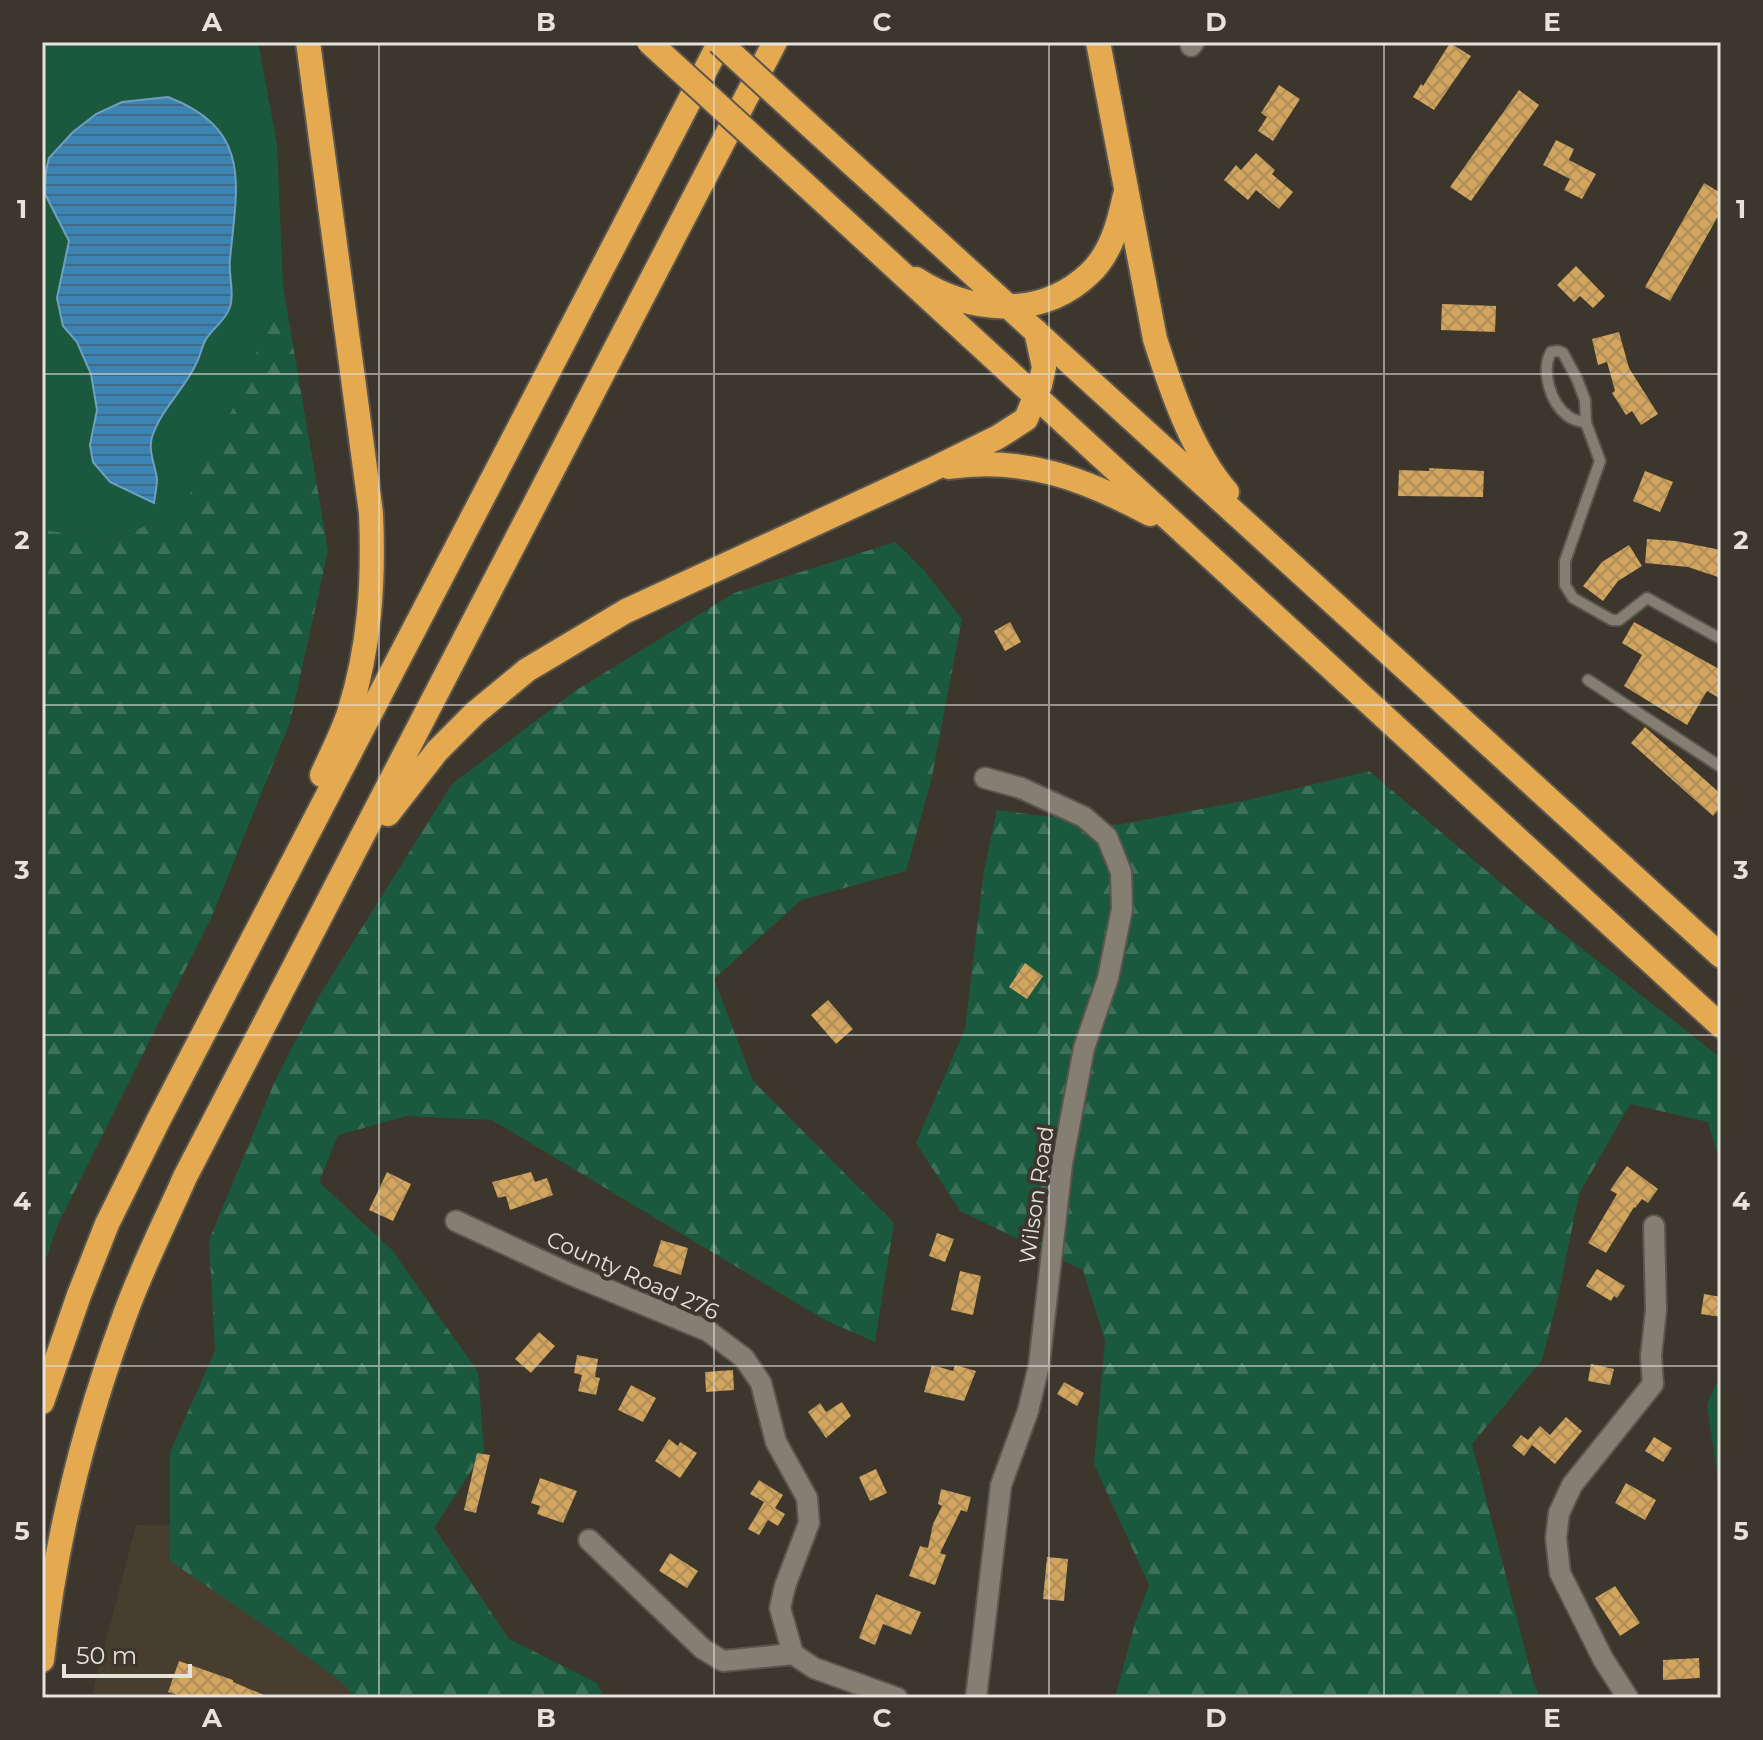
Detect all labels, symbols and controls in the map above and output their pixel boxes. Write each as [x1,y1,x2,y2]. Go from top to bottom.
text: A [201,6,223,38]
text: B [536,6,556,38]
text: C [873,6,892,38]
text: D [1205,6,1227,38]
text: E [1543,6,1561,38]
text: 1 [17,193,27,225]
text: 1 [1736,193,1746,225]
text: 2 [14,524,30,556]
text: 2 [1733,524,1749,556]
text: 3 [13,854,30,886]
text: 3 [1732,854,1749,886]
street label: Wilson Road [1013,1125,1060,1266]
text: 4 [13,1185,31,1217]
text: 4 [1732,1185,1750,1217]
street label: County Road 276 [542,1225,723,1326]
text: 5 [14,1515,30,1547]
text: 5 [1733,1515,1749,1547]
scale bar [64,1628,190,1678]
text: 50 m [76,1641,137,1670]
text: A [201,1702,223,1734]
text: B [536,1702,556,1734]
text: C [873,1702,892,1734]
text: D [1205,1702,1227,1734]
text: E [1543,1702,1561,1734]

